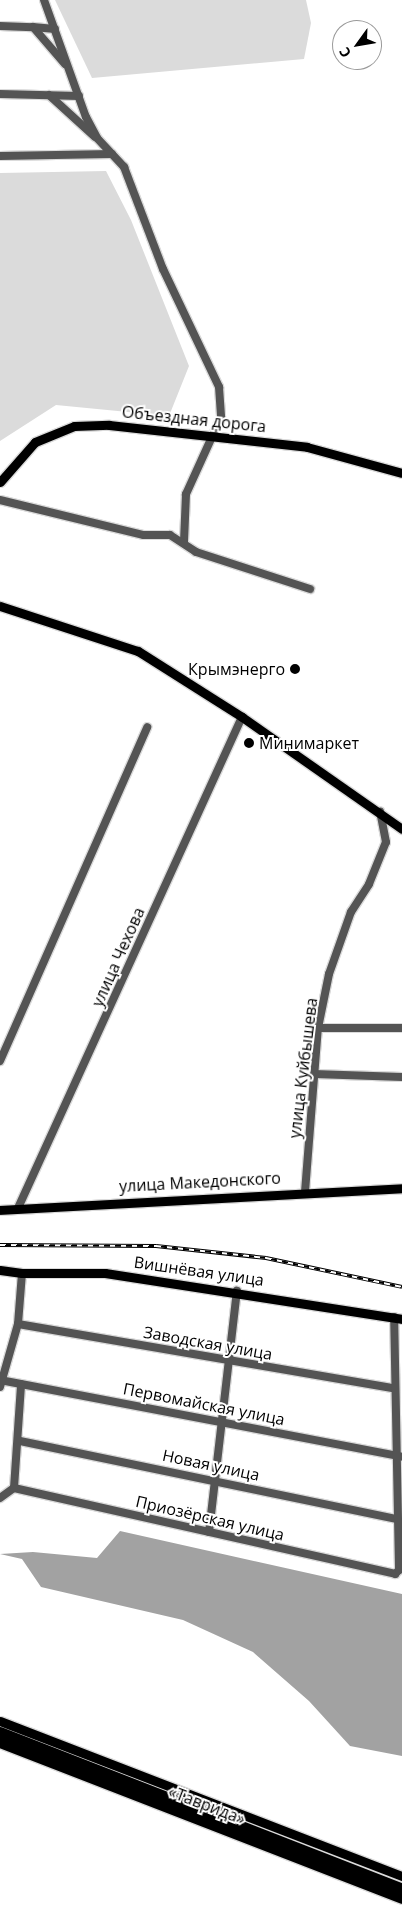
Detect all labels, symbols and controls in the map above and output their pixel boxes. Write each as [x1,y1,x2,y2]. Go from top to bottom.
north arrow [332,20,382,70]
text: С [334,44,355,62]
street label: Объездная дорога [121,402,267,436]
place label: Крымэнерго [188,659,285,679]
marker: Крымэнерго [289,663,301,675]
place label: Минимаркет [259,733,359,753]
marker: Минимаркет [243,737,255,749]
street label: улица Чехова [88,904,148,1010]
street label: улица Куйбышева [285,997,321,1139]
street label: улица Македонского [119,1168,281,1196]
street label: Вишнёвая улица [133,1252,265,1290]
street label: Заводская улица [142,1322,274,1364]
street label: Первомайская улица [122,1379,286,1429]
street label: Новая улица [161,1445,261,1485]
street label: Приозёрская улица [134,1492,286,1544]
street label: «Таврида» [166,1782,248,1828]

